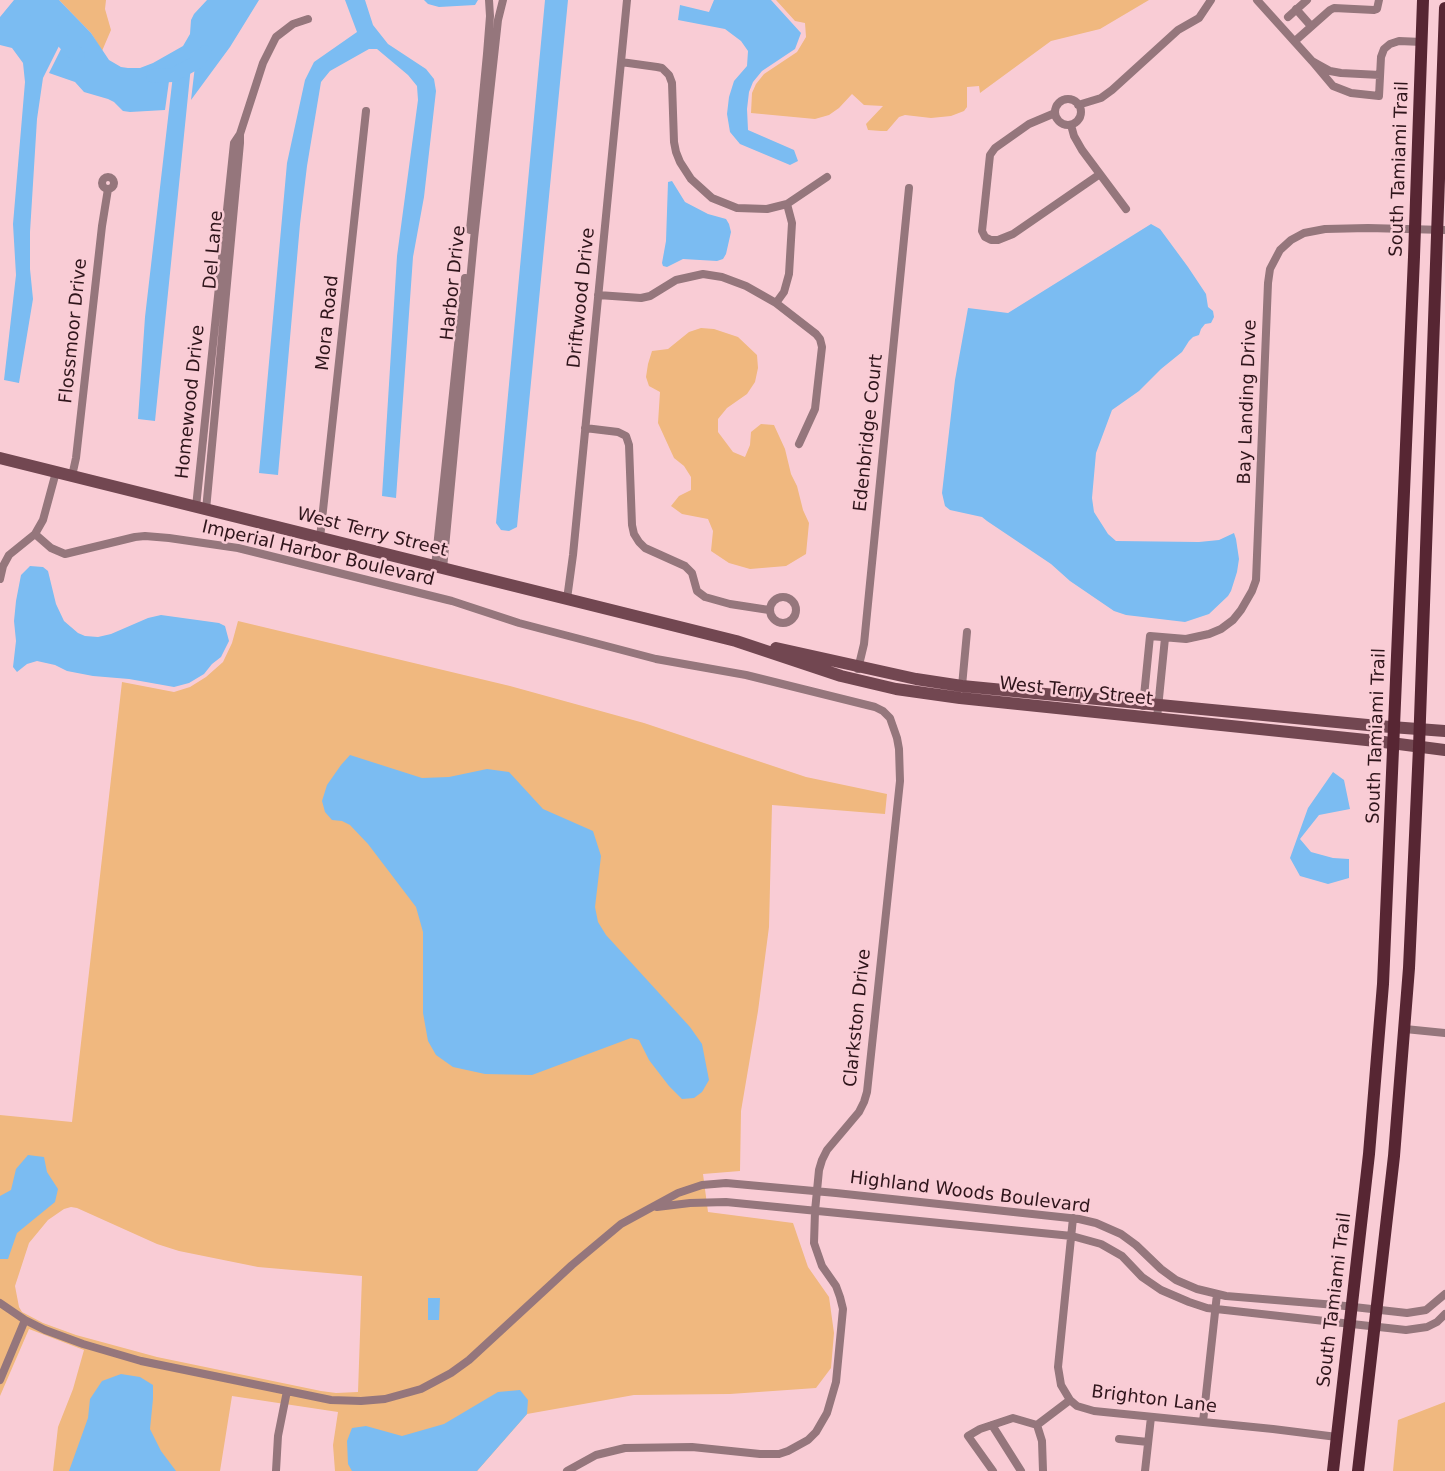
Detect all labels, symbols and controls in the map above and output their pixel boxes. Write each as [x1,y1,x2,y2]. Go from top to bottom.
street label: South Tamiami Trail [1386,81,1414,257]
street label: Del Lane [200,210,228,290]
street label: Harbor Drive [437,224,471,342]
street label: Driftwood Drive [564,227,600,369]
street label: Flossmoor Drive [56,257,92,405]
street label: Mora Road [312,274,344,372]
street label: Bay Landing Drive [1234,319,1262,485]
street label: Homewood Drive [172,324,210,480]
street label: Edenbridge Court [850,353,888,513]
street label: West Terry Street [294,504,450,562]
street label: Imperial Harbor Boulevard [200,517,436,591]
street label: South Tamiami Trail [1363,648,1391,824]
street label: West Terry Street [998,673,1154,711]
street label: Clarkston Drive [840,948,876,1088]
street label: Highland Woods Boulevard [848,1168,1092,1218]
street label: South Tamiami Trail [1314,1211,1356,1389]
street label: Brighton Lane [1090,1382,1218,1418]

